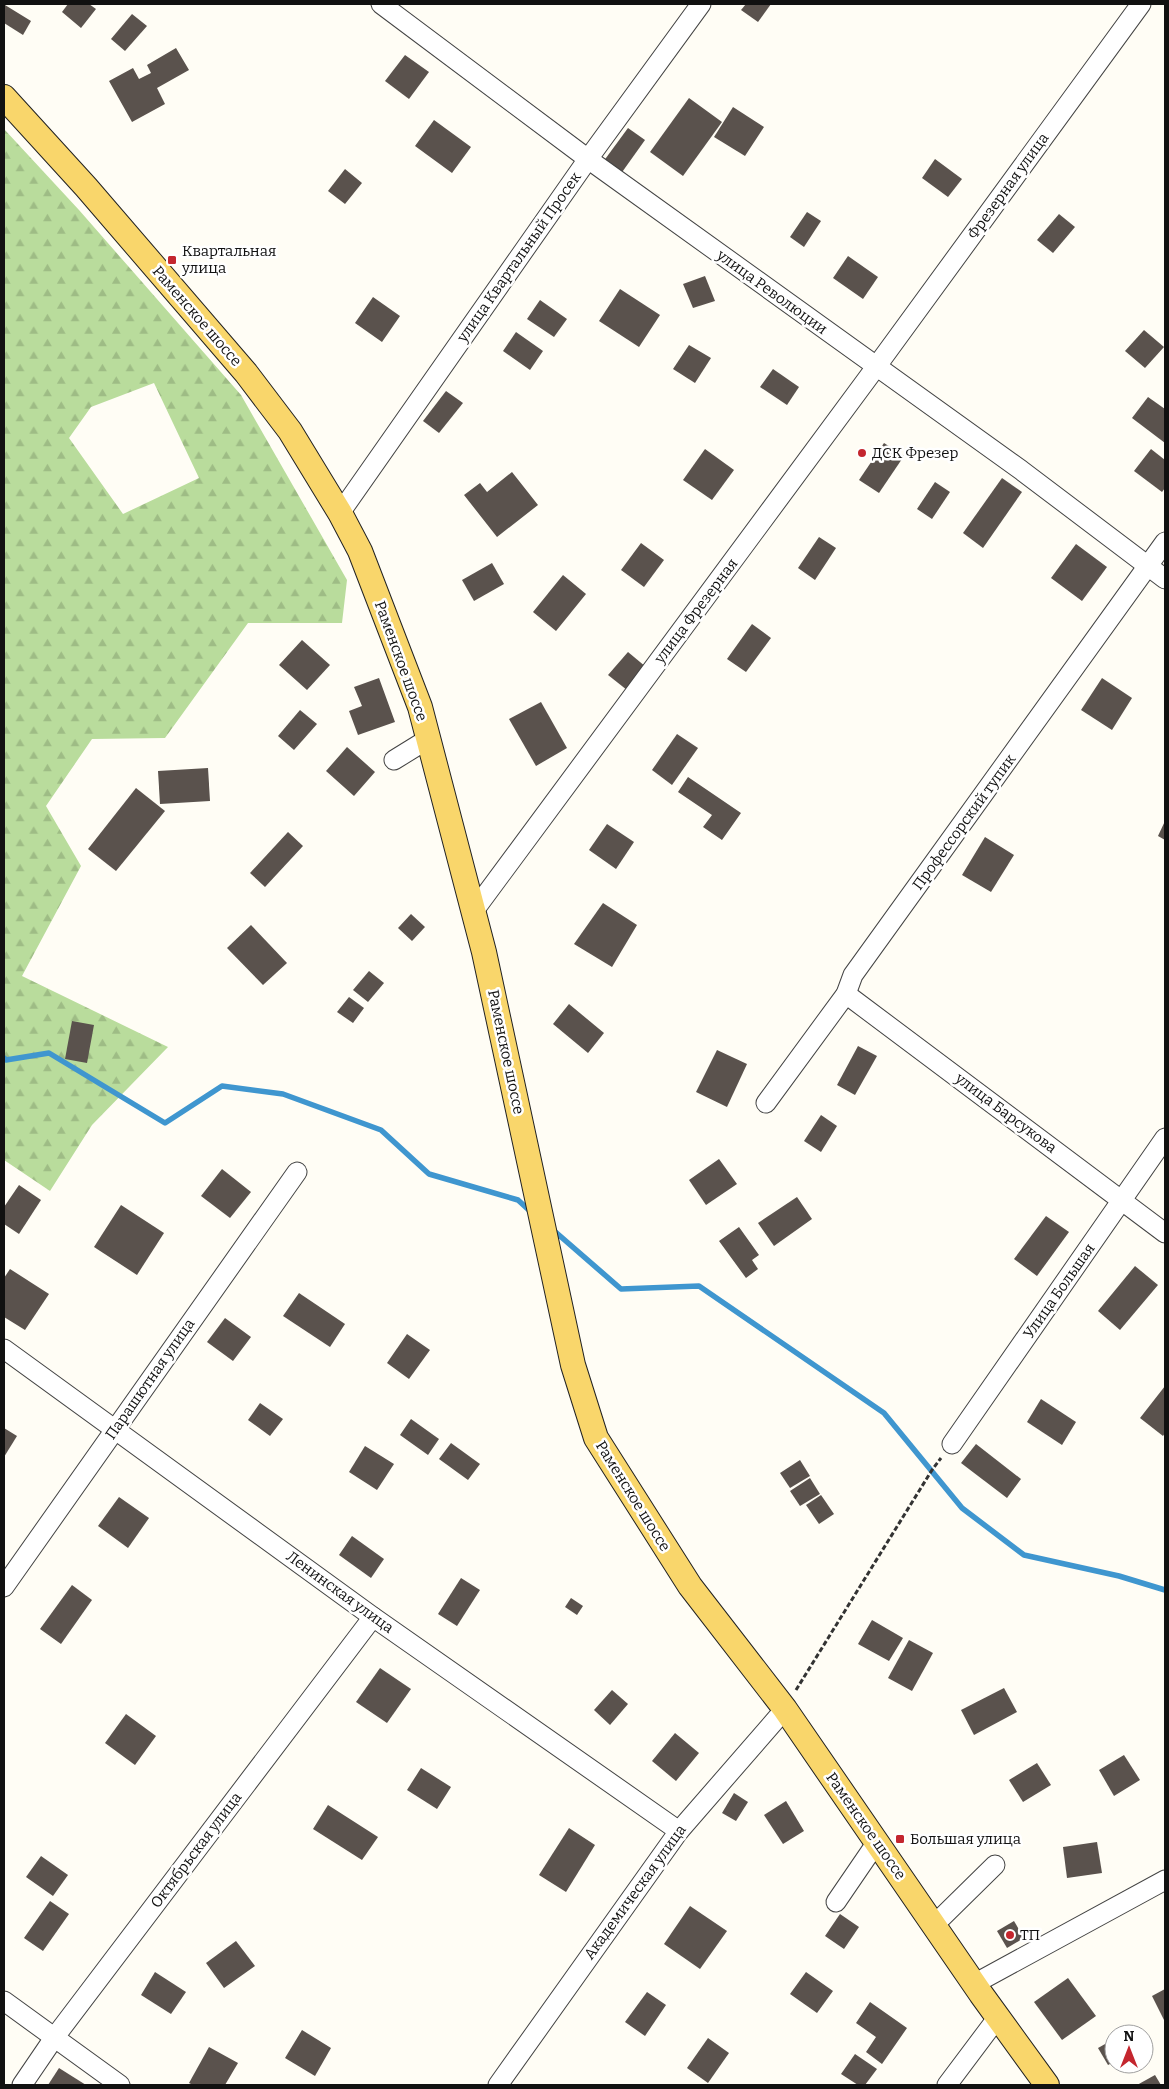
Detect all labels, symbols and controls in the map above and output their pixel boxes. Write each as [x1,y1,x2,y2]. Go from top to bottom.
street label: Фрезерная улица [963,129,1053,243]
street label: улица Квартальный Просек [453,168,585,346]
place label: Квартальная улица [181,242,276,277]
street label: улица Революции [712,245,831,338]
marker: Квартальная улица [166,254,178,266]
street label: Раменское шоссе [149,262,245,370]
place label: ДСК Фрезер [872,444,959,462]
marker: ДСК Фрезер [856,447,868,459]
street label: улица Фрезерная [650,555,741,668]
street label: Раменское шоссе [371,598,431,724]
street label: Профессорский тупик [909,750,1019,893]
street label: Раменское шоссе [484,988,528,1116]
street label: улица Барсукова [951,1068,1060,1157]
street label: Улица Большая [1019,1240,1099,1342]
street label: Парашютная улица [102,1315,198,1443]
street label: Раменское шоссе [592,1437,674,1555]
street label: Ленинская улица [283,1547,397,1637]
street label: Раменское шоссе [822,1769,910,1883]
street label: Октябрьская улица [147,1789,245,1911]
street label: Академическая улица [580,1821,690,1963]
place label: Большая улица [910,1830,1021,1848]
marker: Большая улица [894,1833,906,1845]
place label: ТП [1020,1926,1040,1944]
marker: ТП [1004,1929,1016,1941]
north arrow [1104,2024,1154,2074]
text: N [1124,2028,1135,2045]

